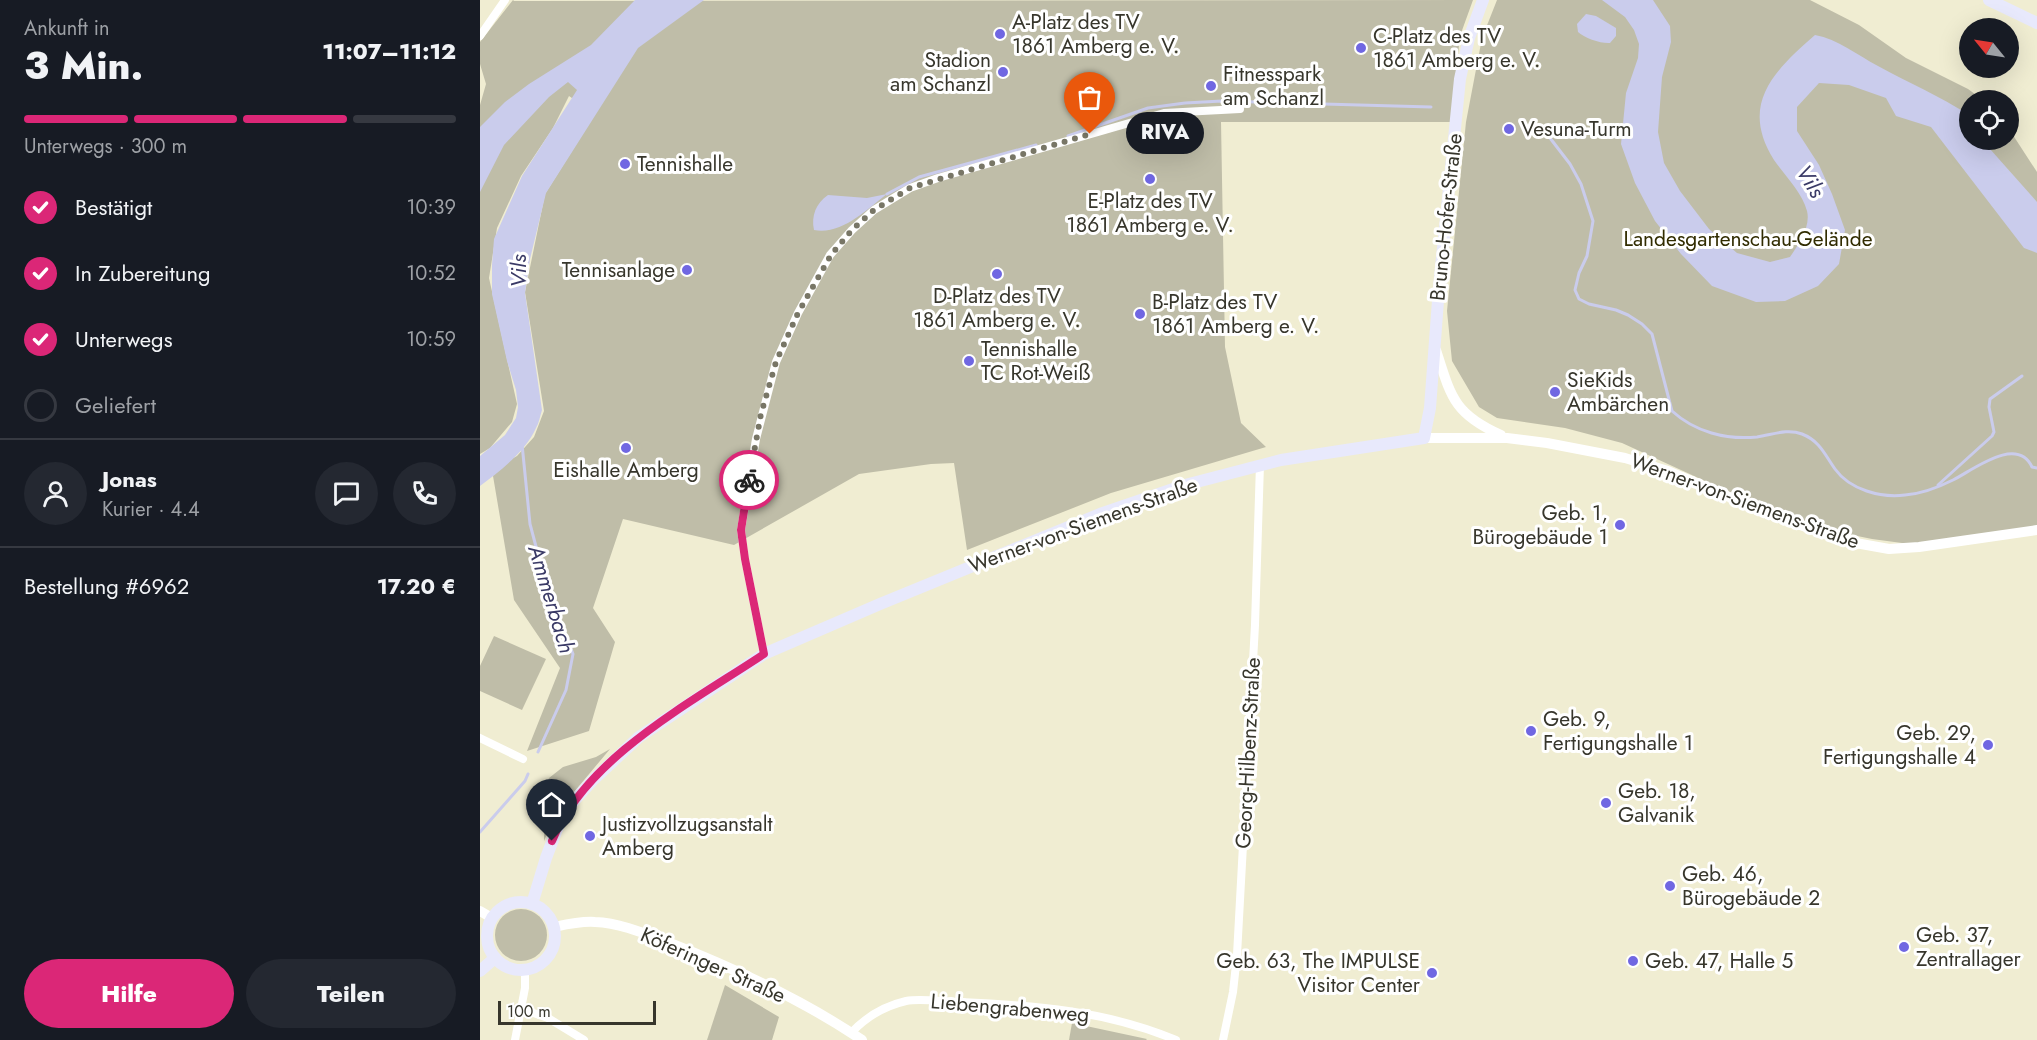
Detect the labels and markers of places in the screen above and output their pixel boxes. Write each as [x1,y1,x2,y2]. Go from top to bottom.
place label: A-Platz des TV 1861 Amberg e. V. [1012,7,1179,61]
place label: C-Platz des TV 1861 Amberg e. V. [1373,21,1540,75]
marker: A-Platz des TV 1861 Amberg e. V. [993,27,1007,41]
marker: C-Platz des TV 1861 Amberg e. V. [1354,41,1368,55]
place label: Stadion am Schanzl [890,45,991,99]
place label: Fitnesspark am Schanzl [1223,59,1324,113]
marker: Stadion am Schanzl [996,65,1010,79]
pin [1064,72,1115,134]
marker: Fitnesspark am Schanzl [1204,79,1218,93]
callout: RIVA [1126,113,1204,155]
place label: Vesuna-Turm [1521,114,1632,144]
marker: Vesuna-Turm [1502,122,1516,136]
place label: Tennishalle [637,149,733,179]
marker: Tennishalle [618,157,632,171]
marker: E-Platz des TV 1861 Amberg e. V. [1143,172,1157,186]
place label: E-Platz des TV 1861 Amberg e. V. [1066,186,1234,240]
place label: Tennisanlage [562,255,675,285]
marker: Tennisanlage [680,263,694,277]
marker: D-Platz des TV 1861 Amberg e. V. [990,267,1004,281]
place label: D-Platz des TV 1861 Amberg e. V. [913,281,1081,335]
place label: B-Platz des TV 1861 Amberg e. V. [1152,287,1319,341]
marker: B-Platz des TV 1861 Amberg e. V. [1133,307,1147,321]
place label: Tennishalle TC Rot-Weiß [981,334,1090,388]
marker: Tennishalle TC Rot-Weiß [962,354,976,368]
place label: SieKids Ambärchen [1567,365,1669,419]
marker: SieKids Ambärchen [1548,385,1562,399]
marker: Eishalle Amberg [619,441,633,455]
place label: Eishalle Amberg [553,455,699,485]
place label: Geb. 1, Bürogebäude 1 [1472,498,1608,552]
marker: Geb. 1, Bürogebäude 1 [1613,518,1627,532]
place label: Geb. 9, Fertigungshalle 1 [1543,704,1693,758]
place label: Geb. 29, Fertigungshalle 4 [1823,718,1976,772]
marker: Geb. 9, Fertigungshalle 1 [1524,724,1538,738]
marker: Geb. 29, Fertigungshalle 4 [1981,738,1995,752]
place label: Geb. 18, Galvanik [1618,776,1696,830]
pin [526,779,577,841]
marker: Geb. 18, Galvanik [1599,796,1613,810]
place label: Justizvollzugsanstalt Amberg [599,809,773,863]
marker: Justizvollzugsanstalt Amberg [583,829,597,843]
place label: Geb. 46, Bürogebäude 2 [1682,859,1820,913]
marker: Geb. 46, Bürogebäude 2 [1663,879,1677,893]
place label: Geb. 37, Zentrallager [1916,920,2022,974]
marker: Geb. 37, Zentrallager [1897,940,1911,954]
place label: Geb. 63, The IMPULSE Visitor Center [1216,946,1421,1000]
place label: Geb. 47, Halle 5 [1645,946,1793,976]
marker: Geb. 47, Halle 5 [1626,954,1640,968]
marker: Geb. 63, The IMPULSE Visitor Center [1425,966,1439,980]

